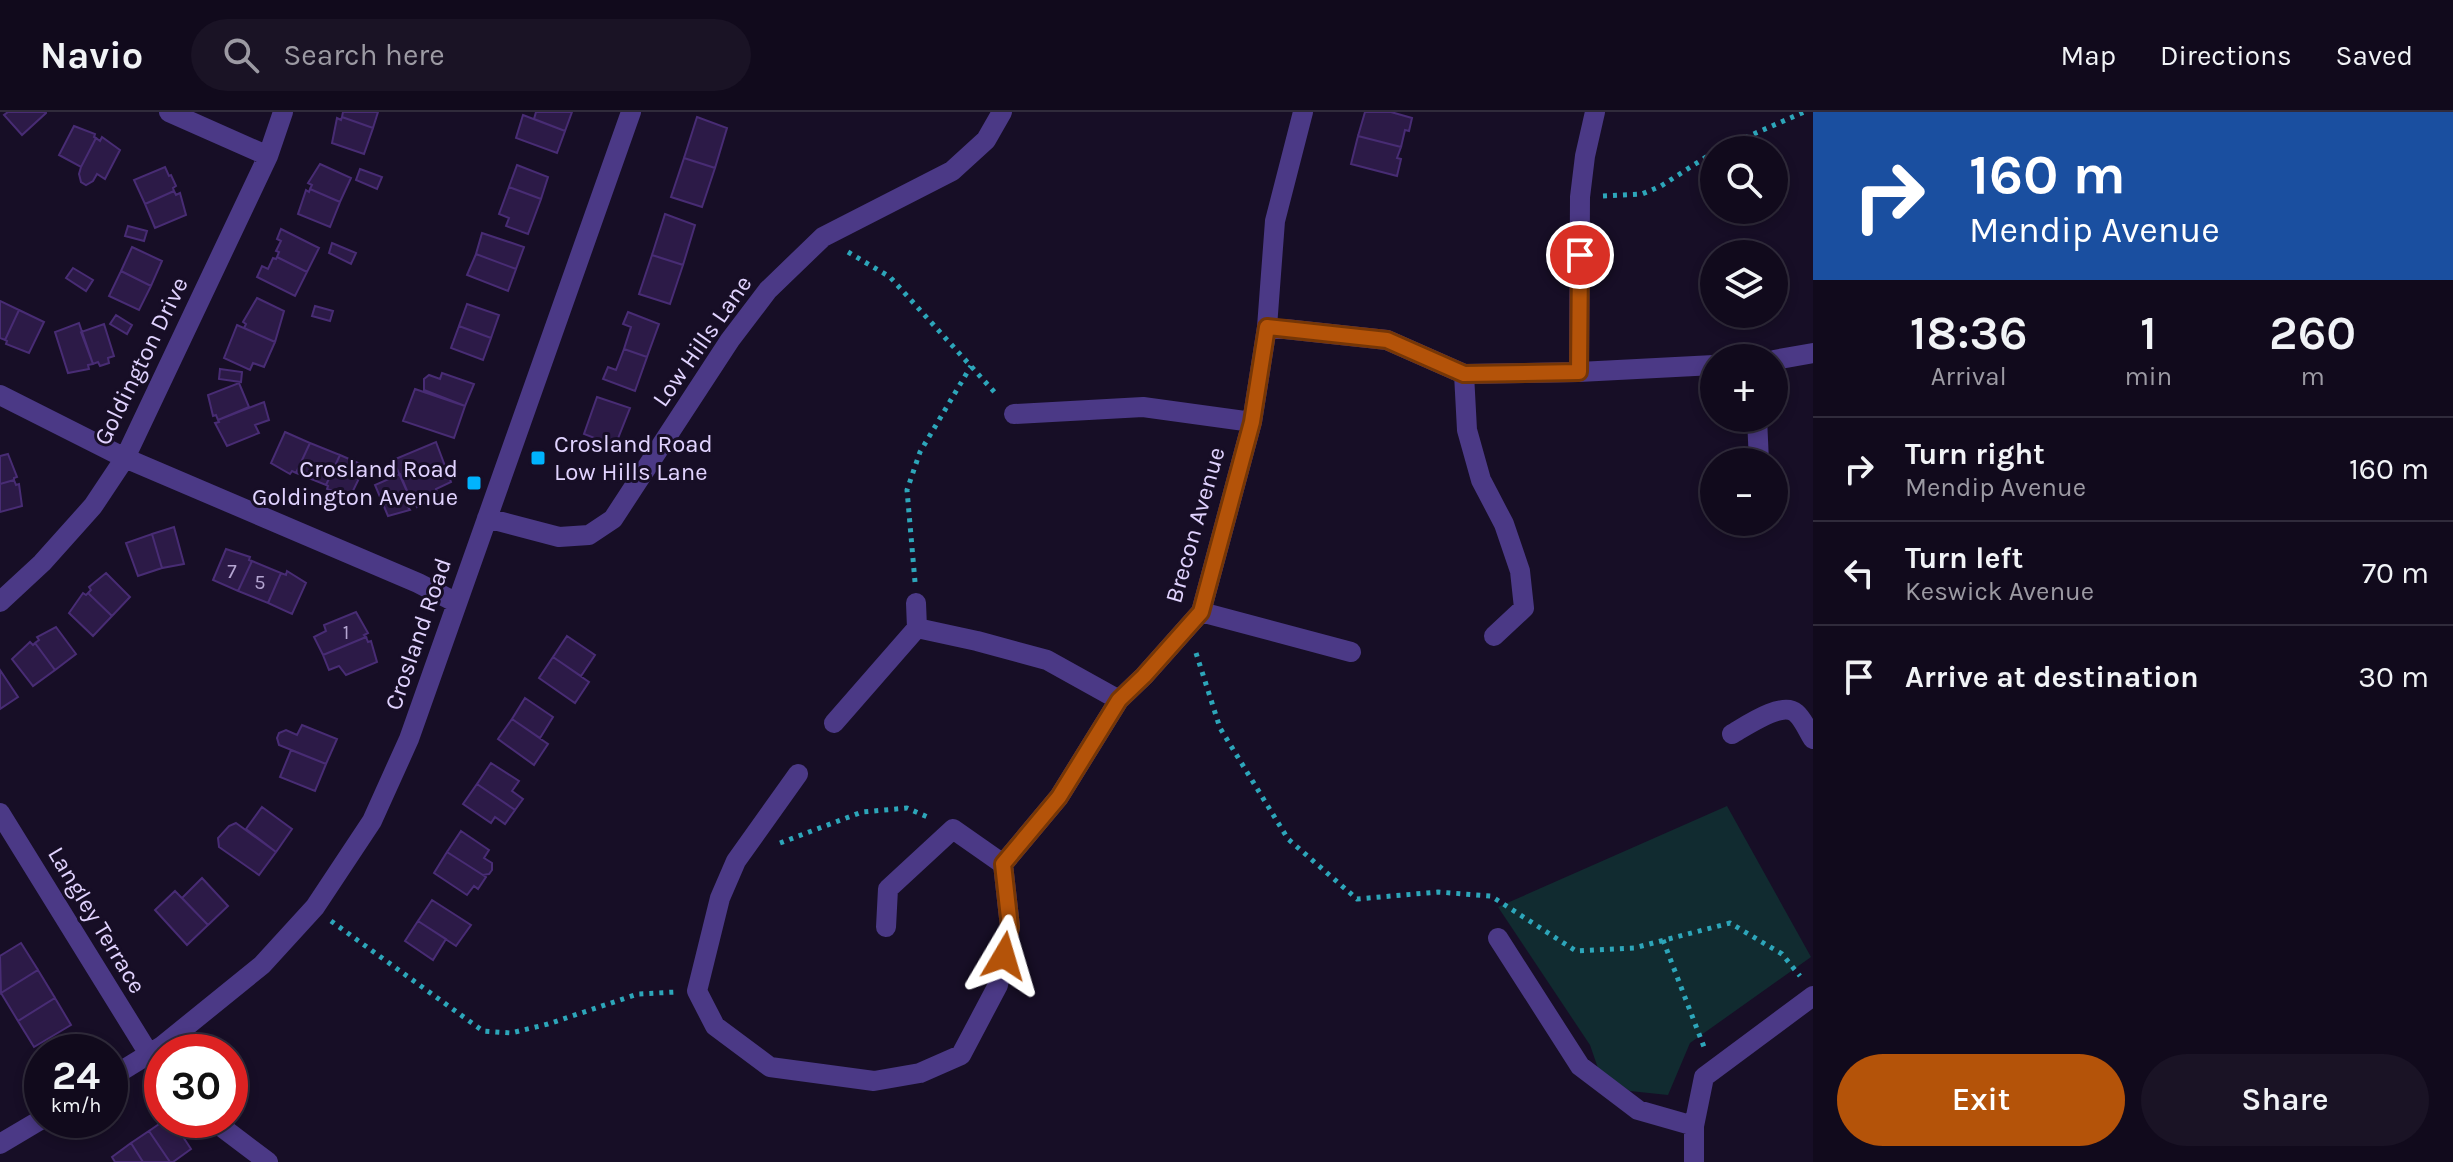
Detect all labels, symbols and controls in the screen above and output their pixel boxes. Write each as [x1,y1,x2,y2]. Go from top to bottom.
search box [191,19,751,91]
text: Navio [40,33,143,78]
icon: search [219,33,263,77]
text: Search here [283,37,445,73]
text: Map [2061,39,2116,72]
text: Directions [2160,39,2292,72]
text: Saved [2336,39,2413,72]
map controls [1700,136,1788,536]
button: search [1700,136,1788,224]
text: 160 m [1969,142,2126,207]
icon: right [1837,144,1941,248]
text: Mendip Avenue [1969,209,2220,251]
pin [1546,221,1614,289]
icon: arrive [1558,233,1602,277]
button: layers [1700,240,1788,328]
street label: Low Hills Lane [646,270,758,412]
street label: Goldington Drive [88,273,194,449]
text: 18:36 [1910,305,2028,361]
text: 1 [2140,305,2157,361]
text: 260 [2269,305,2356,361]
button: + [1700,344,1788,432]
text: Arrival [1931,361,2007,392]
text: min [2124,361,2172,392]
text: m [2300,361,2325,392]
place label: Crosland Road Low Hills Lane [554,430,713,486]
text: Turn right [1905,436,2045,472]
street label: Brecon Avenue [1159,444,1231,606]
icon: right [1837,447,1881,491]
button: − [1700,448,1788,536]
marker: Crosland Road Low Hills Lane [529,449,547,467]
text: 160 m [2349,451,2429,487]
place label: Crosland Road Goldington Avenue [252,455,458,511]
text: Mendip Avenue [1905,472,2086,503]
marker: Crosland Road Goldington Avenue [465,474,483,492]
text: Turn left [1905,540,2023,576]
icon: left [1837,551,1881,595]
street label: Crosland Road [379,554,457,714]
text: 70 m [2362,555,2429,591]
house number: 7 [227,560,237,583]
house number: 5 [254,571,266,594]
text: Keswick Avenue [1905,576,2094,607]
house number: 1 [343,621,349,644]
icon: arrive [1837,655,1881,699]
text: Arrive at destination [1905,659,2199,695]
text: 30 m [2358,659,2429,695]
street label: Langley Terrace [42,842,152,998]
position arrow [962,914,1046,998]
speed limit sign: 30 [144,1034,248,1138]
text: 24 [52,1052,100,1099]
button: Exit [1837,1054,2125,1146]
button: Share [2141,1054,2429,1146]
text: km/h [51,1094,101,1117]

